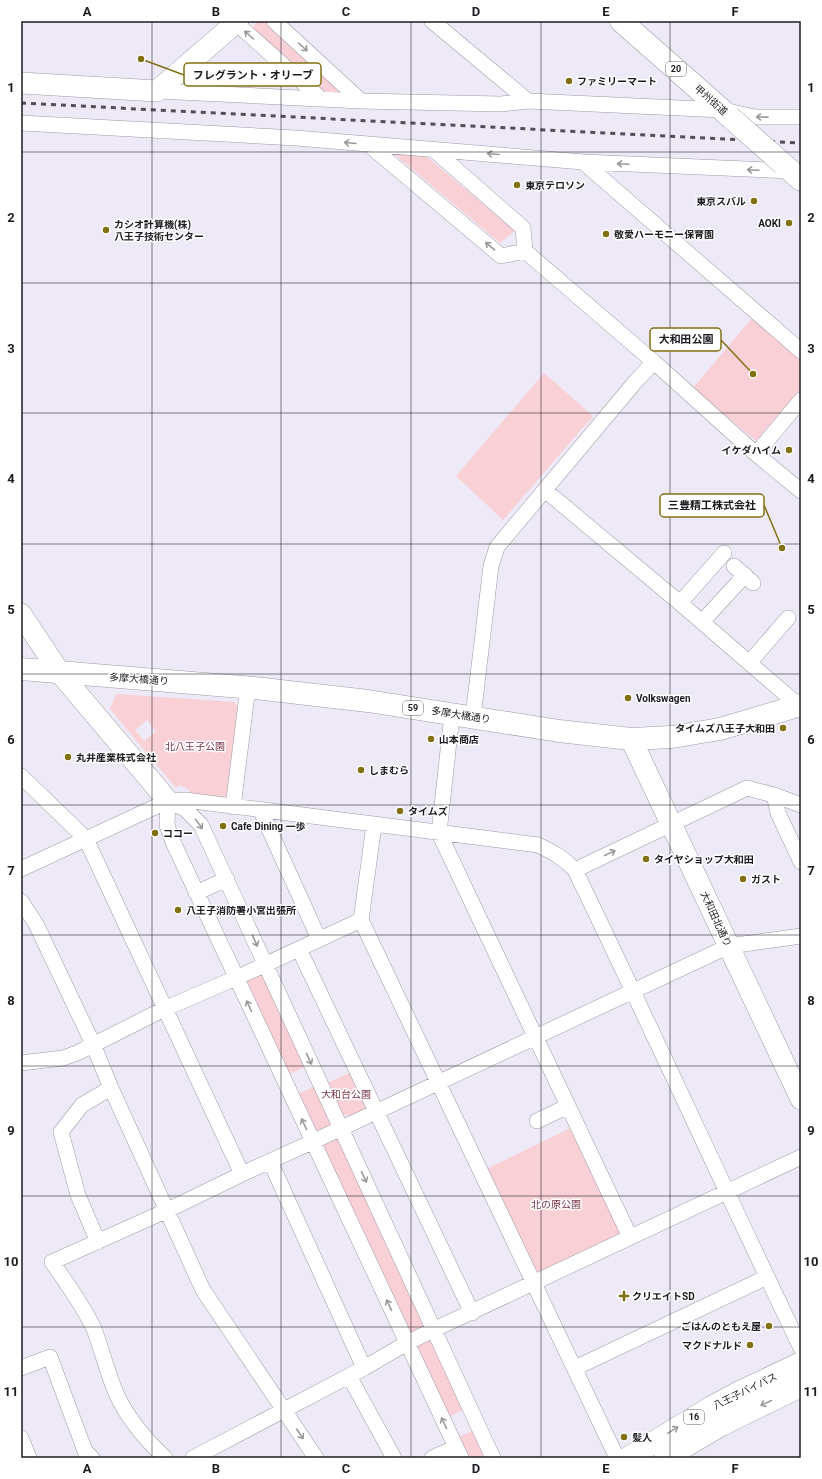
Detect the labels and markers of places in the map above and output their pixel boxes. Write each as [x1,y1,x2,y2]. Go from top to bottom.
callout: フレグラント・オリーブ [184,63,321,86]
marker: ファミリーマート [564,76,574,86]
place label: ファミリーマート [577,76,657,87]
marker: 東京テロソン [512,180,522,190]
place label: 東京テロソン [525,180,585,191]
place label: 東京スバル [696,196,746,207]
marker: 東京スバル [749,196,759,206]
place label: AOKI [758,218,781,229]
marker: AOKI [784,218,794,228]
place label: カシオ計算機(株) 八王子技術センター [114,219,204,242]
marker: カシオ計算機(株) 八王子技術センター [101,225,111,235]
marker: 敬愛ハーモニー保育園 [601,229,611,239]
place label: 敬愛ハーモニー保育園 [614,229,714,240]
callout: 大和田公園 [650,328,721,351]
place label: イケダハイム [721,445,781,456]
marker: イケダハイム [784,445,794,455]
callout: 三豊精工株式会社 [660,494,764,517]
marker: Volkswagen [623,693,633,703]
place label: Volkswagen [636,693,691,704]
place label: タイムズ八王子大和田 [675,723,775,734]
marker: タイムズ八王子大和田 [778,723,788,733]
marker: 山本商店 [426,734,436,744]
place label: 山本商店 [439,734,479,745]
marker: 丸井産業株式会社 [63,752,73,762]
place label: 丸井産業株式会社 [76,752,157,763]
marker: しまむら [356,765,366,775]
place label: しまむら [369,765,409,776]
marker: タイムズ [395,806,405,816]
place label: タイムズ [408,806,448,817]
marker: Cafe Dining 一歩 [218,821,228,831]
place label: Cafe Dining 一歩 [231,821,305,832]
marker: ココー [150,828,160,838]
place label: ココー [163,828,193,839]
marker: タイヤショップ大和田 [641,854,651,864]
place label: タイヤショップ大和田 [654,854,754,865]
marker: ガスト [738,874,748,884]
place label: ガスト [751,874,781,885]
marker: 八王子消防署小宮出張所 [173,905,183,915]
place label: 八王子消防署小宮出張所 [186,905,296,916]
marker: クリエイトSD [619,1291,629,1301]
place label: クリエイトSD [632,1291,695,1302]
place label: ごはんのともえ屋 [681,1321,761,1332]
marker: ごはんのともえ屋 [764,1321,774,1331]
place label: マクドナルド [682,1340,742,1351]
marker: マクドナルド [745,1340,755,1350]
marker: 髪人 [619,1432,629,1442]
place label: 髪人 [632,1432,652,1443]

